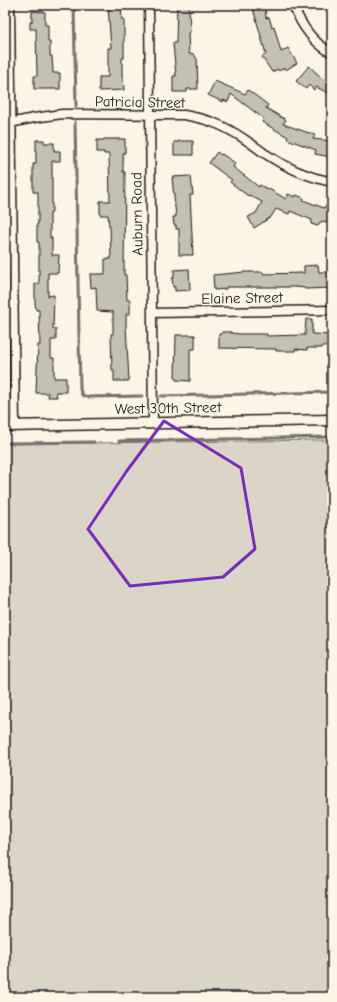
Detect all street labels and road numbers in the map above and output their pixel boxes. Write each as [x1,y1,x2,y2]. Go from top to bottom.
street label: Patricia Street [95,92,186,112]
street label: Auburn Road [127,172,147,256]
street label: Elaine Street [201,288,284,308]
street label: West 30th Street [115,398,222,418]

